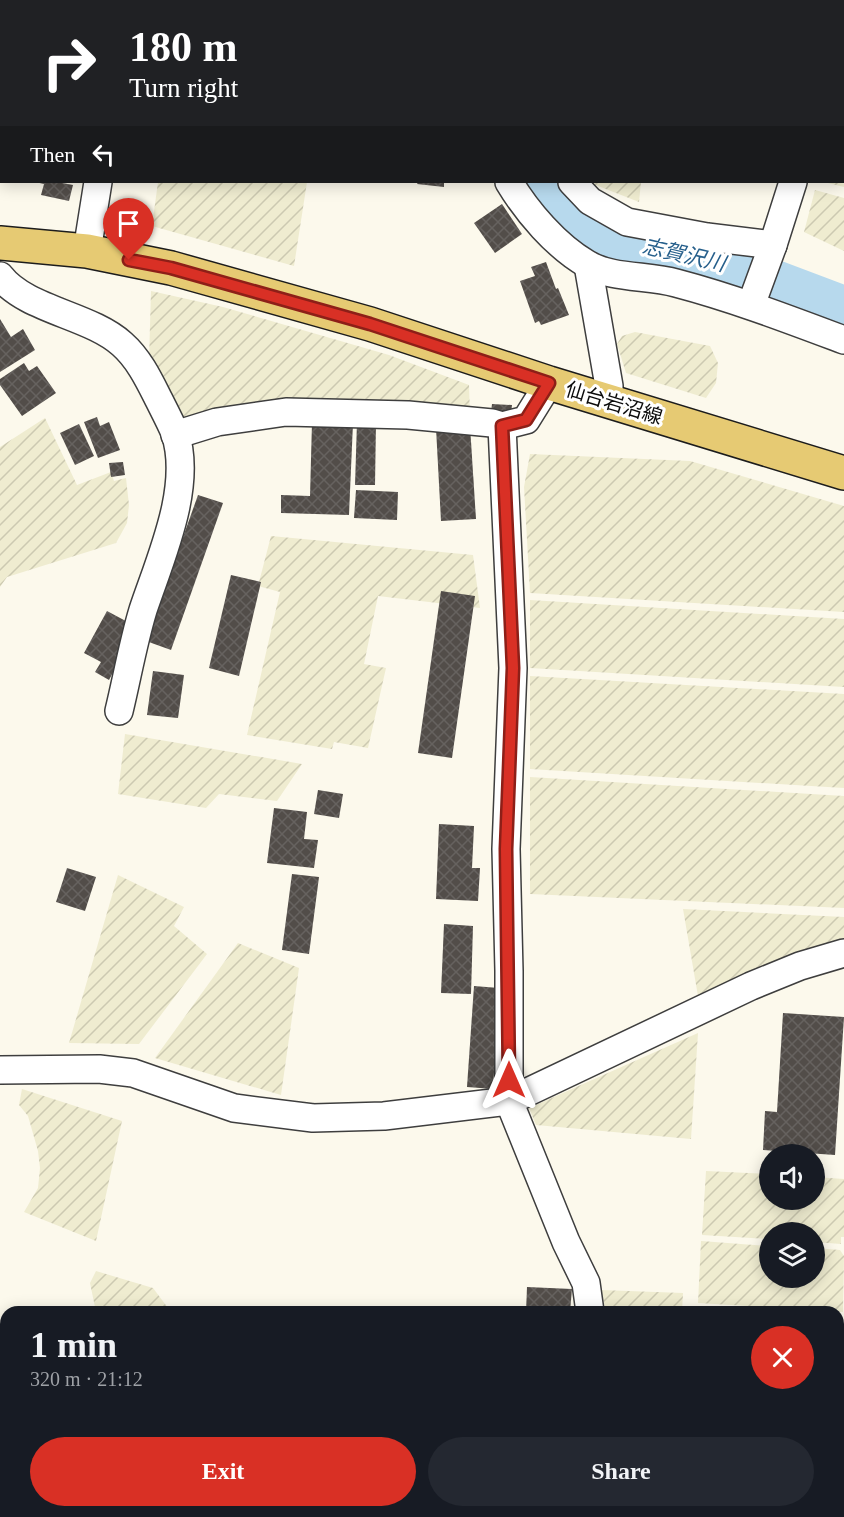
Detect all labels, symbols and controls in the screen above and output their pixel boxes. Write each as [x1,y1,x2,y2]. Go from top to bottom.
icon: right [30,24,108,102]
text: 180 m [129,24,238,70]
text: Turn right [129,73,238,103]
icon: left [87,138,120,171]
text: Then [30,142,75,167]
pin [103,198,154,260]
icon: arrive [112,207,145,240]
water label: 志賀沢川 [640,234,730,277]
street label: 仙台岩沼線 [563,378,665,428]
position arrow [477,1048,541,1112]
map controls [759,1144,825,1288]
button: sound [759,1144,825,1210]
button: layers [759,1222,825,1288]
text: 1 min [30,1325,117,1365]
button: close [751,1326,814,1389]
text: 320 m · 21:12 [30,1368,143,1390]
button: Exit [30,1437,416,1506]
button: Share [428,1437,814,1506]

